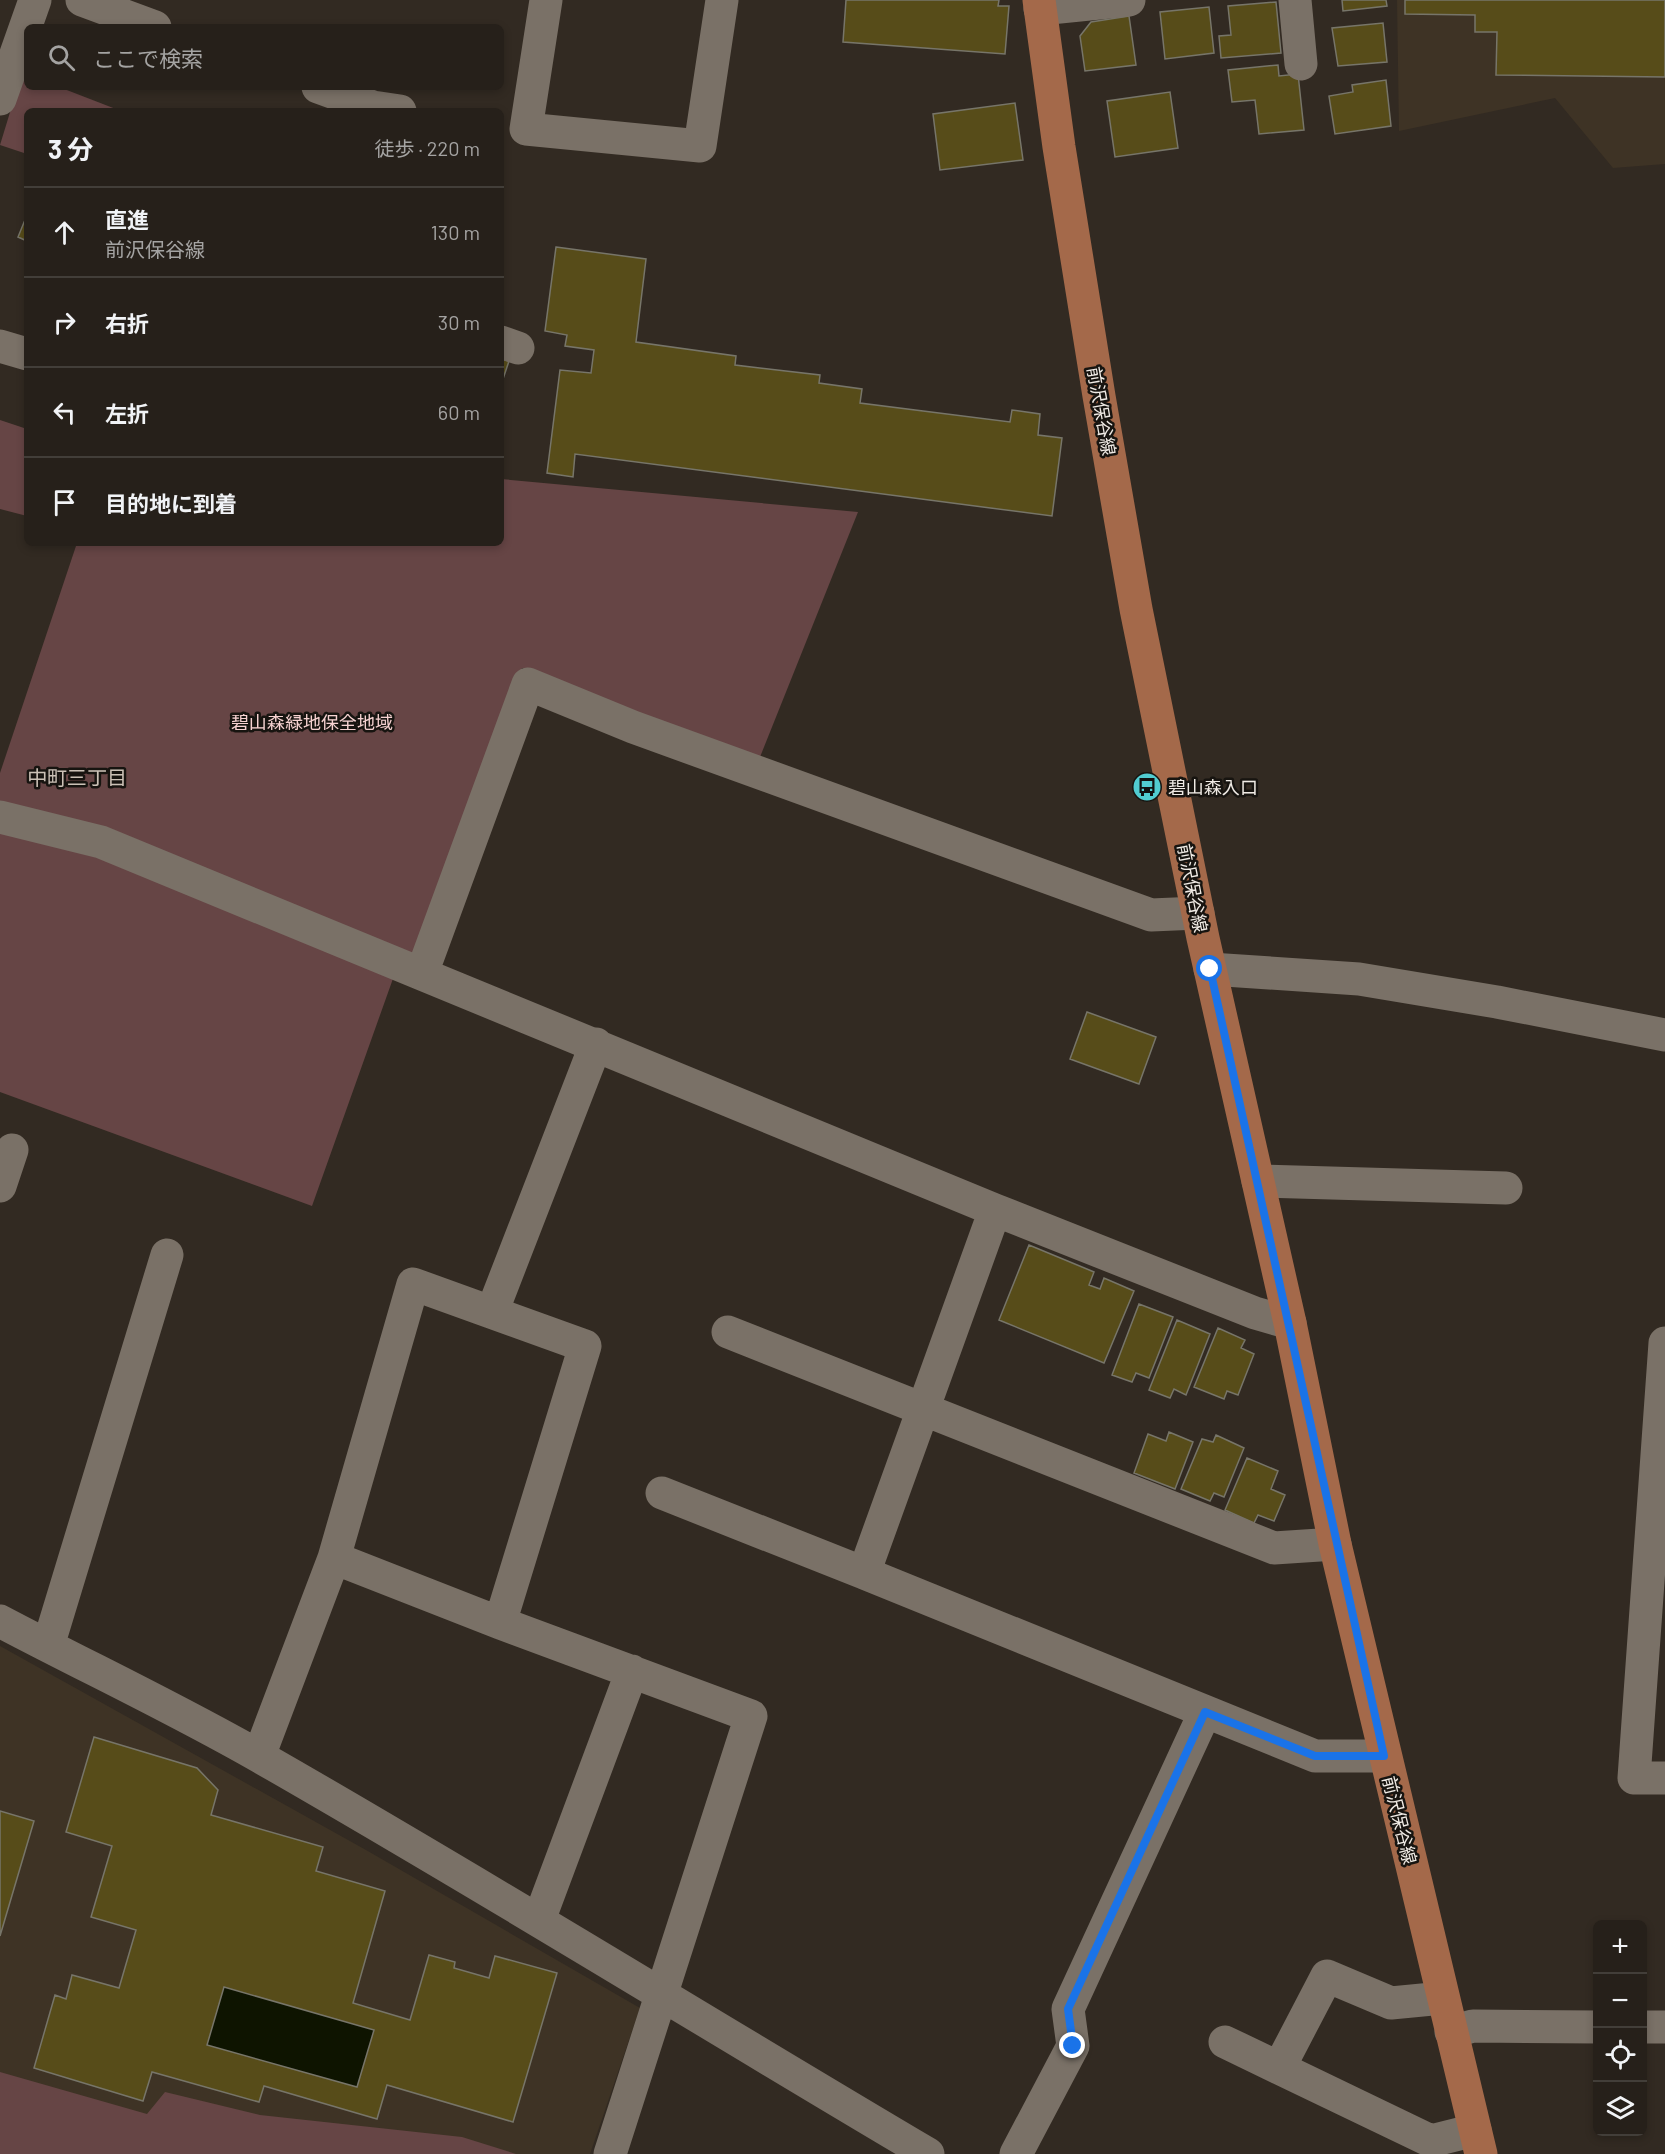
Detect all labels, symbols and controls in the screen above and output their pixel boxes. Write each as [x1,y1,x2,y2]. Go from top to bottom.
search box [24,24,504,90]
icon: search [45,41,78,74]
text: ここで検索 [93,45,203,71]
text: 3 分 [48,133,93,164]
text: 徒歩 · 220 m [375,136,480,160]
text: 直進 [105,206,149,232]
icon: ahead [48,216,81,249]
text: 130 m [431,220,480,244]
text: 前沢保谷線 [105,237,205,261]
icon: right [48,306,81,339]
text: 右折 [105,310,149,336]
text: 30 m [438,310,480,334]
street label: 前沢保谷線 [1083,365,1121,457]
icon: left [48,396,81,429]
text: 左折 [105,400,149,426]
text: 60 m [438,400,480,424]
icon: arrive [48,486,81,519]
text: 目的地に到着 [105,490,237,516]
park label: 碧山森緑地保全地域 [231,711,393,733]
district label: 中町三丁目 [27,765,127,789]
bus stop icon: 碧山森入口 [1131,771,1163,803]
place label: 碧山森入口 [1168,776,1258,798]
street label: 前沢保谷線 [1174,842,1212,934]
route start [1196,955,1222,981]
street label: 前沢保谷線 [1378,1774,1422,1866]
map controls [1593,1920,1647,2136]
button: + [1593,1920,1647,1974]
button: − [1593,1974,1647,2028]
button: locate [1593,2028,1647,2082]
route end [1059,2032,1085,2058]
button: layers [1593,2082,1647,2136]

